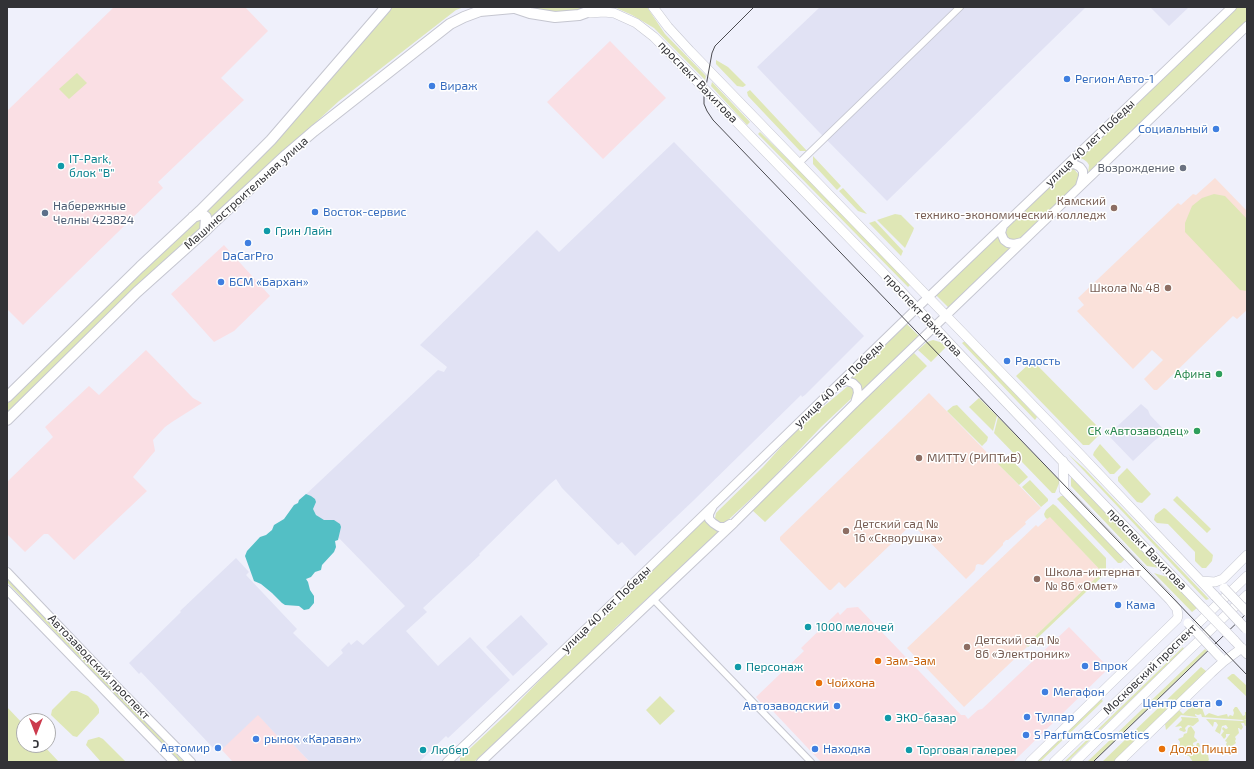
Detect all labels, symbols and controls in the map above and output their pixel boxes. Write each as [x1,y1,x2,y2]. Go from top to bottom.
street label: проспект Вахитова [655,38,741,126]
place label: Регион Авто-1 [1075,72,1154,86]
marker: Регион Авто-1 [1062,74,1072,84]
place label: Вираж [440,79,478,93]
marker: Вираж [427,81,437,91]
street label: улица 40 лет Победы [1042,97,1138,189]
place label: Социальный [1138,122,1208,136]
marker: Социальный [1211,124,1221,134]
street label: Машиностроительная улица [181,133,311,253]
place label: IT-Park, блок "В" [69,152,115,180]
marker: IT-Park, блок "В" [56,161,66,171]
place label: Возрождение [1098,161,1175,175]
marker: Возрождение [1178,163,1188,173]
place label: Камский технико-экономический колледж [914,194,1106,222]
place label: Набережные Челны 423824 [53,199,134,227]
marker: Камский технико-экономический колледж [1109,203,1119,213]
place label: Восток-сервис [323,205,406,219]
marker: Восток-сервис [310,207,320,217]
marker: Набережные Челны 423824 [40,208,50,218]
place label: Грин Лайн [275,224,332,238]
marker: Грин Лайн [262,226,272,236]
marker: DaCarPro [243,238,253,248]
place label: DaCarPro [222,249,274,263]
street label: проспект Вахитова [881,270,965,360]
place label: БСМ «Бархан» [229,275,309,289]
marker: БСМ «Бархан» [216,277,226,287]
place label: Школа № 48 [1090,281,1160,295]
marker: Школа № 48 [1163,283,1173,293]
street label: улица 40 лет Победы [791,338,887,430]
place label: Радость [1015,354,1061,368]
marker: Радость [1002,356,1012,366]
place label: Афина [1174,367,1211,381]
marker: Афина [1214,369,1224,379]
place label: СК «Автозаводец» [1088,424,1189,438]
marker: СК «Автозаводец» [1192,426,1202,436]
place label: МИТТУ (РИПТиБ) [927,451,1021,465]
marker: МИТТУ (РИПТиБ) [914,453,924,463]
street label: проспект Вахитова [1104,505,1190,593]
place label: Детский сад № 16 «Скворушка» [854,517,943,545]
marker: Детский сад № 16 «Скворушка» [841,526,851,536]
street label: улица 40 лет Победы [558,563,654,655]
place label: Школа-интернат № 86 «Омет» [1045,565,1141,593]
marker: Школа-интернат № 86 «Омет» [1032,574,1042,584]
place label: Кама [1126,598,1155,612]
marker: Кама [1113,600,1123,610]
street label: Автозаводский проспект [45,611,153,723]
place label: 1000 мелочей [816,620,894,634]
street label: Московский проспект [1100,621,1200,717]
marker: 1000 мелочей [803,622,813,632]
place label: Детский сад № 86 «Электроник» [975,633,1070,661]
marker: Детский сад № 86 «Электроник» [962,642,972,652]
place label: Зам-Зам [886,654,936,668]
marker: Зам-Зам [873,656,883,666]
place label: Впрок [1093,659,1128,673]
place label: Персонаж [746,660,803,674]
marker: Впрок [1080,661,1090,671]
marker: Персонаж [733,662,743,672]
place label: Чойхона [827,676,875,690]
marker: Чойхона [814,678,824,688]
place label: Мегафон [1053,685,1105,699]
marker: Мегафон [1040,687,1050,697]
place label: Центр света [1142,696,1211,710]
marker: Центр света [1214,698,1224,708]
place label: Автозаводский [743,699,829,713]
marker: Автозаводский [832,701,842,711]
place label: Тулпар [1035,710,1074,724]
place label: ЭКО-базар [896,711,957,725]
marker: Тулпар [1022,712,1032,722]
north arrow [16,713,56,753]
marker: ЭКО-базар [883,713,893,723]
place label: S Parfum&Cosmetics [1034,728,1149,742]
marker: S Parfum&Cosmetics [1021,730,1031,740]
place label: рынок «Караван» [264,732,362,746]
marker: рынок «Караван» [251,734,261,744]
text: С [33,738,39,751]
place label: Автомир [160,741,210,755]
place label: Находка [823,742,871,756]
place label: Додо Пицца [1170,742,1237,756]
marker: Автомир [213,743,223,753]
place label: Любер [431,743,469,757]
place label: Торговая галерея [917,743,1017,757]
marker: Находка [810,744,820,754]
marker: Додо Пицца [1157,744,1167,754]
marker: Любер [418,745,428,755]
marker: Торговая галерея [904,745,914,755]

